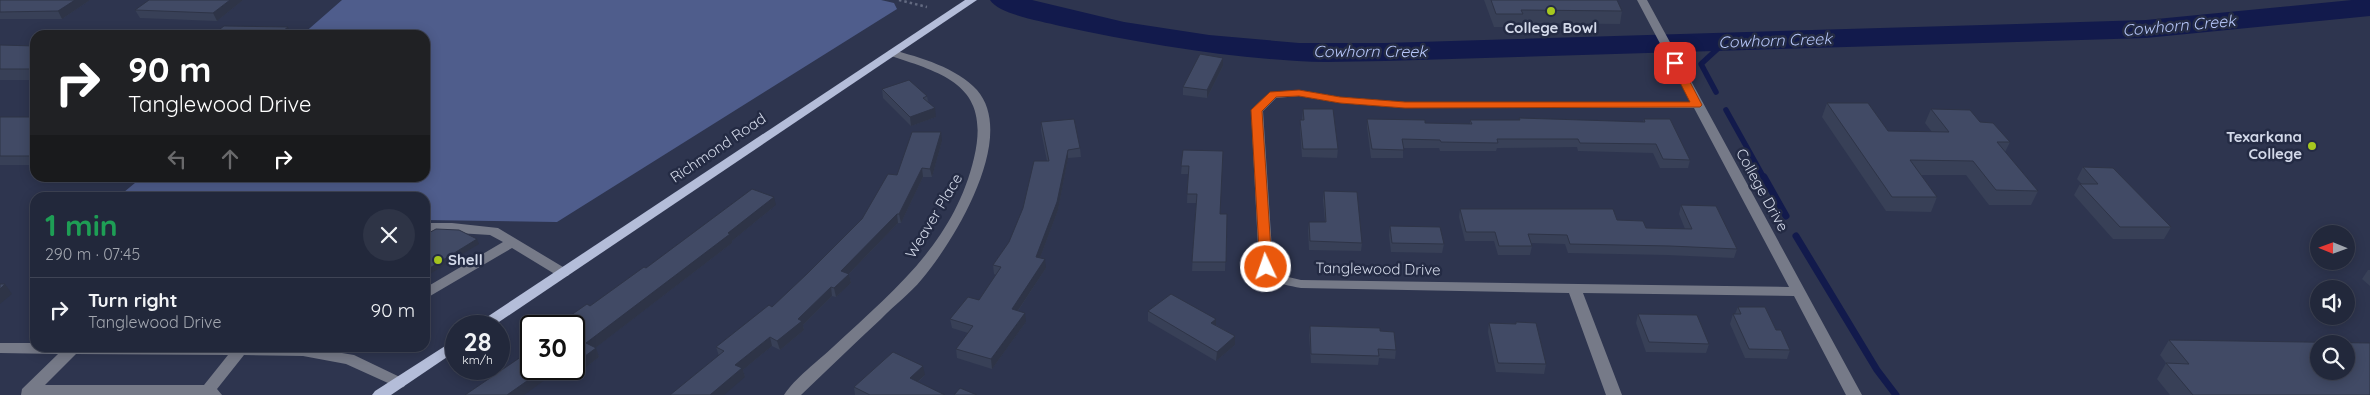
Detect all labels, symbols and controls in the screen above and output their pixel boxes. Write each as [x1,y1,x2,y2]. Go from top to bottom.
marker: College Bowl [1545,5,1557,17]
water label: Cowhorn Creek [2122,10,2238,40]
place label: College Bowl [1505,18,1597,37]
water label: Cowhorn Creek [1718,28,1834,52]
water label: Cowhorn Creek [1313,41,1428,61]
pin [1654,42,1696,84]
text: 90 m [128,47,211,91]
icon: arrive [1661,49,1689,77]
icon: right [45,50,110,115]
text: Tanglewood Drive [128,90,312,118]
street label: Richmond Road [666,109,769,187]
place label: Texarkana College [2226,127,2302,163]
marker: Texarkana College [2306,140,2318,152]
icon: left [163,145,191,173]
icon: ahead [216,145,244,173]
icon: right [269,145,297,173]
street label: College Drive [1732,145,1793,234]
street label: Weaver Place [901,170,966,262]
text: 1 min [45,206,118,244]
button: close [363,209,415,261]
north arrow [2310,225,2355,270]
map controls [2310,225,2355,380]
position arrow [1239,240,1291,292]
text: 290 m · 07:45 [45,244,140,264]
place label: Shell [448,250,483,269]
marker: Shell [432,254,444,266]
street label: Tanglewood Drive [1315,258,1441,279]
button: sound [2310,280,2355,325]
text: Turn right [88,288,177,312]
icon: right [45,296,73,324]
text: 90 m [371,298,415,322]
text: Tanglewood Drive [88,312,222,332]
speed limit sign: 30 [520,315,585,380]
text: 28 [464,326,491,357]
button: search [2310,335,2355,380]
text: km/h [462,352,493,367]

